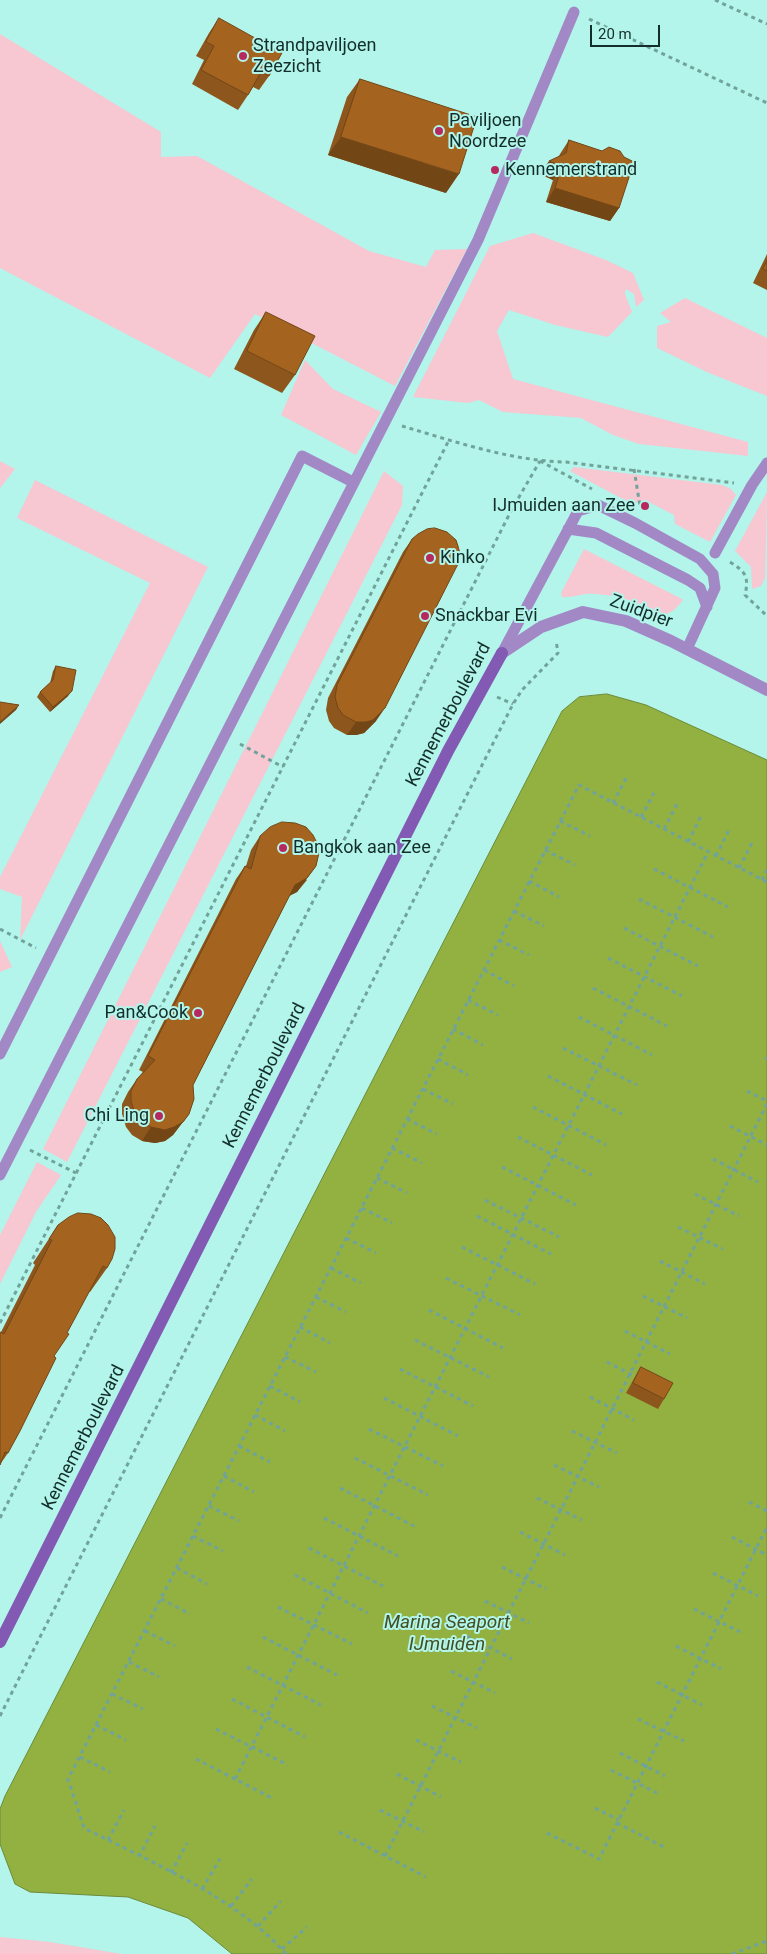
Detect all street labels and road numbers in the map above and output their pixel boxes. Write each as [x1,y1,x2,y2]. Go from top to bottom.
street label: Zuidpier [607,591,675,633]
street label: Kennemerboulevard [402,639,496,791]
street label: Kennemerboulevard [219,1000,311,1152]
street label: Kennemerboulevard [38,1362,130,1514]

